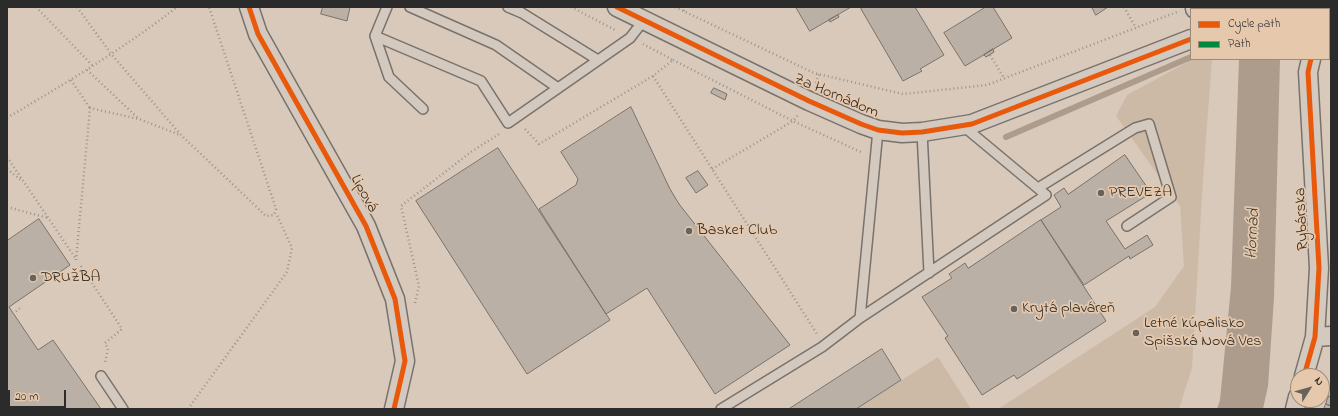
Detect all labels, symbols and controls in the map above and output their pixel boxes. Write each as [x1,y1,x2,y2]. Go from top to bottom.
legend [1190,8,1330,60]
text: Cycle path [1228,15,1280,33]
text: Path [1228,35,1250,53]
street label: Za Hornádom [791,71,881,123]
street label: Lipová [345,172,381,216]
place label: PREVEZA [1109,183,1172,203]
street label: Rybárska [1292,187,1314,251]
marker: PREVEZA [1096,188,1106,198]
water label: Hornád [1242,208,1266,260]
place label: Basket Club [697,221,777,241]
marker: Basket Club [684,226,694,236]
place label: DRUŽBA [41,268,100,288]
marker: DRUŽBA [28,273,38,283]
place label: Krytá plaváreň [1022,299,1115,319]
marker: Krytá plaváreň [1009,304,1019,314]
place label: Letné kúpalisko Spišská Nová Ves [1144,314,1261,352]
marker: Letné kúpalisko Spišská Nová Ves [1131,328,1141,338]
north arrow [1290,368,1330,408]
text: N [1310,374,1327,389]
scale bar [10,382,68,408]
text: 20 m [15,388,38,406]

